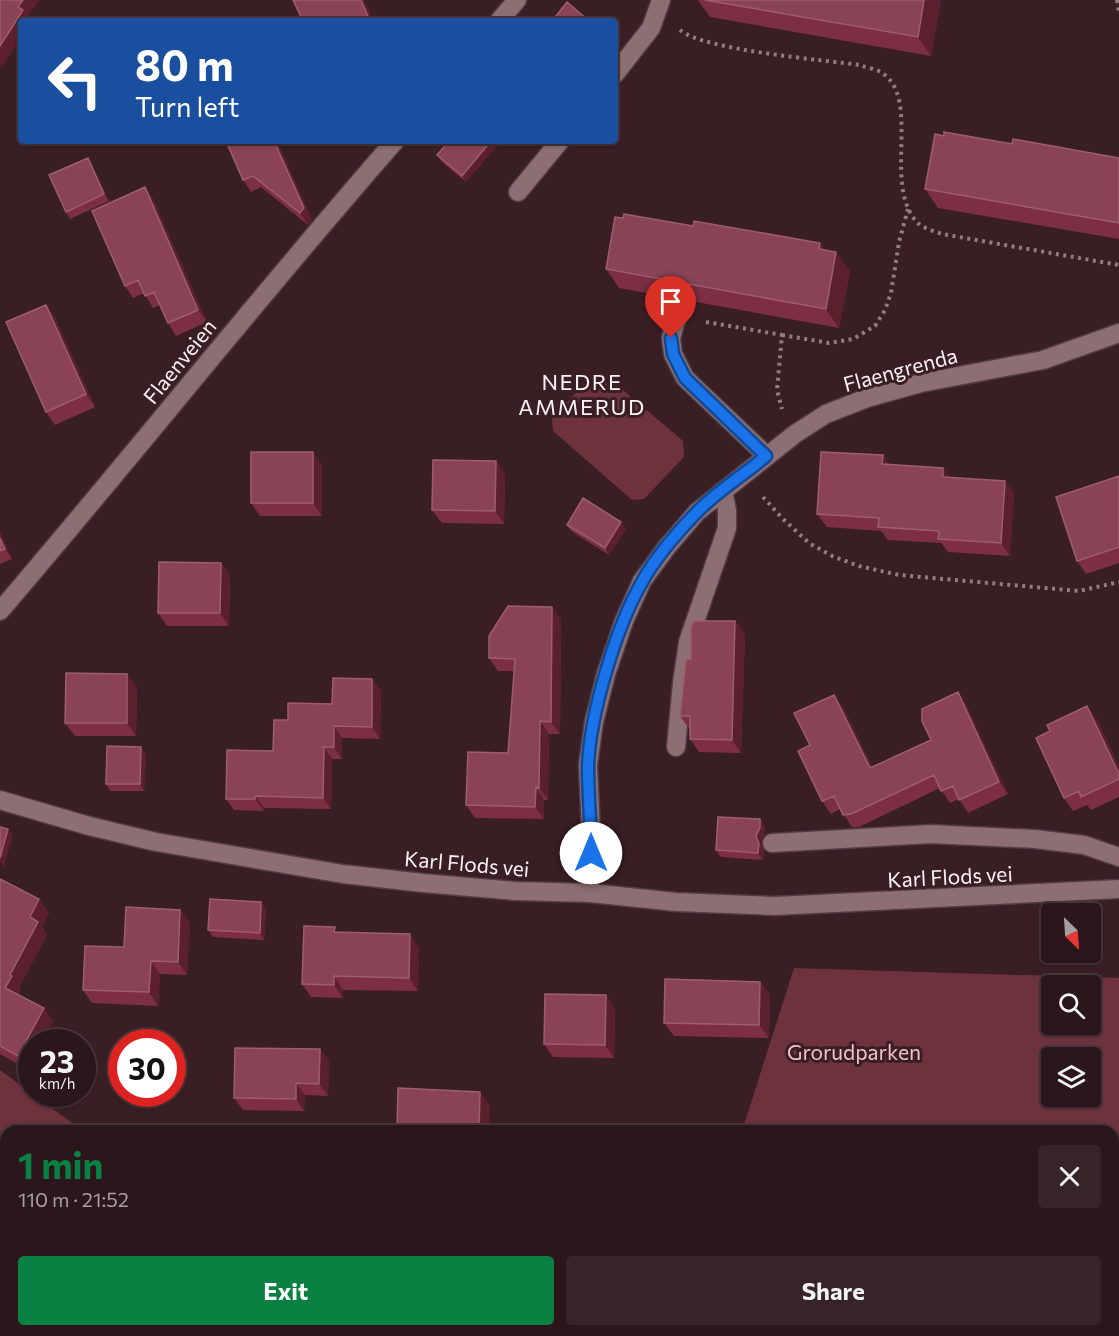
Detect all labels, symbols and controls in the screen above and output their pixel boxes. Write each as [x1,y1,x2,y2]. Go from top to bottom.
text: 80 m [135,38,234,90]
icon: left [36,42,114,120]
text: Turn left [135,90,239,123]
pin [645,276,696,338]
icon: arrive [654,285,687,318]
street label: Flaenveien [137,314,221,408]
street label: Flaengrenda [840,342,960,396]
district label: NEDRE AMMERUD [518,368,646,420]
position arrow [559,821,623,885]
street label: Karl Flods vei [403,845,531,881]
street label: Karl Flods vei [887,860,1013,892]
north arrow [1041,903,1101,963]
map controls [1041,903,1101,1107]
button: search [1041,975,1101,1035]
speed limit sign: 30 [108,1029,186,1107]
park label: Grorudparken [787,1039,921,1064]
text: 23 [40,1042,74,1079]
button: layers [1041,1047,1101,1107]
text: km/h [39,1074,75,1092]
text: 1 min [18,1142,103,1186]
button: close [1038,1145,1101,1208]
text: 110 m · 21:52 [18,1187,129,1211]
button: Exit [18,1256,554,1325]
button: Share [566,1256,1101,1325]

